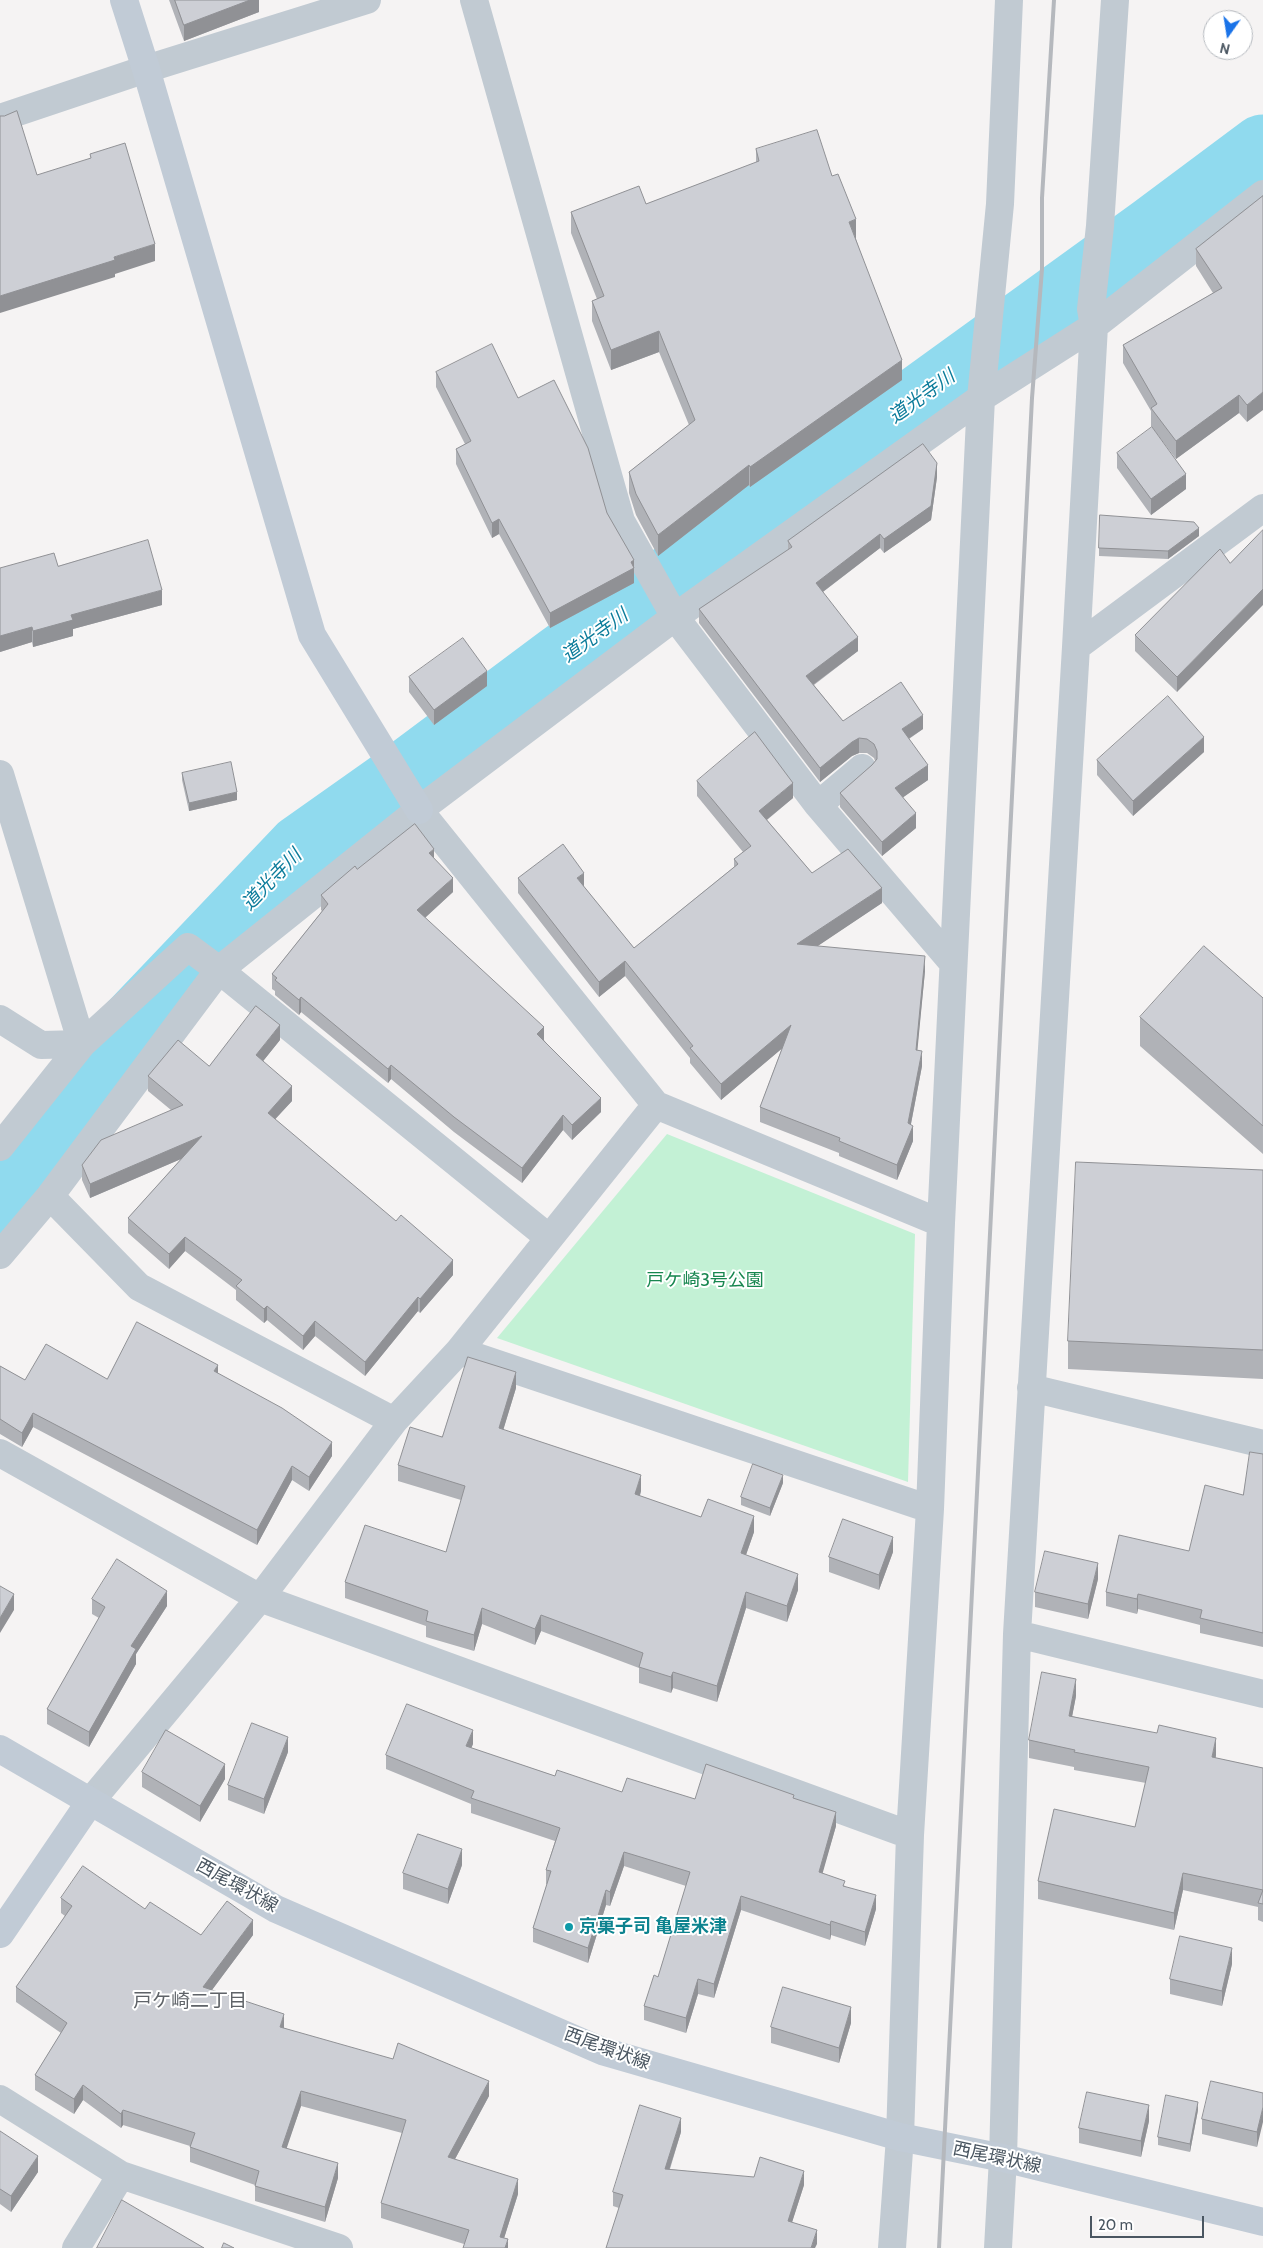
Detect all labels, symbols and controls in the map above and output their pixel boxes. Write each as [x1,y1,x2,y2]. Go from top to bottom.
north arrow [1203,10,1253,60]
text: N [1218,39,1232,59]
water label: 道光寺川 [885,365,959,429]
water label: 道光寺川 [558,604,632,668]
water label: 道光寺川 [237,845,307,915]
park label: 戸ケ崎3号公園 [646,1270,764,1292]
street label: 西尾環状線 [192,1855,282,1917]
place label: 京菓子司 亀屋米津 [579,1916,727,1938]
marker: 京菓子司 亀屋米津 [563,1921,575,1933]
district label: 戸ケ崎二丁目 [133,1990,247,2012]
street label: 西尾環状線 [561,2023,653,2075]
street label: 西尾環状線 [951,2138,1043,2178]
scale bar [1093,2206,1207,2238]
text: 20 m [1098,2216,1133,2234]

